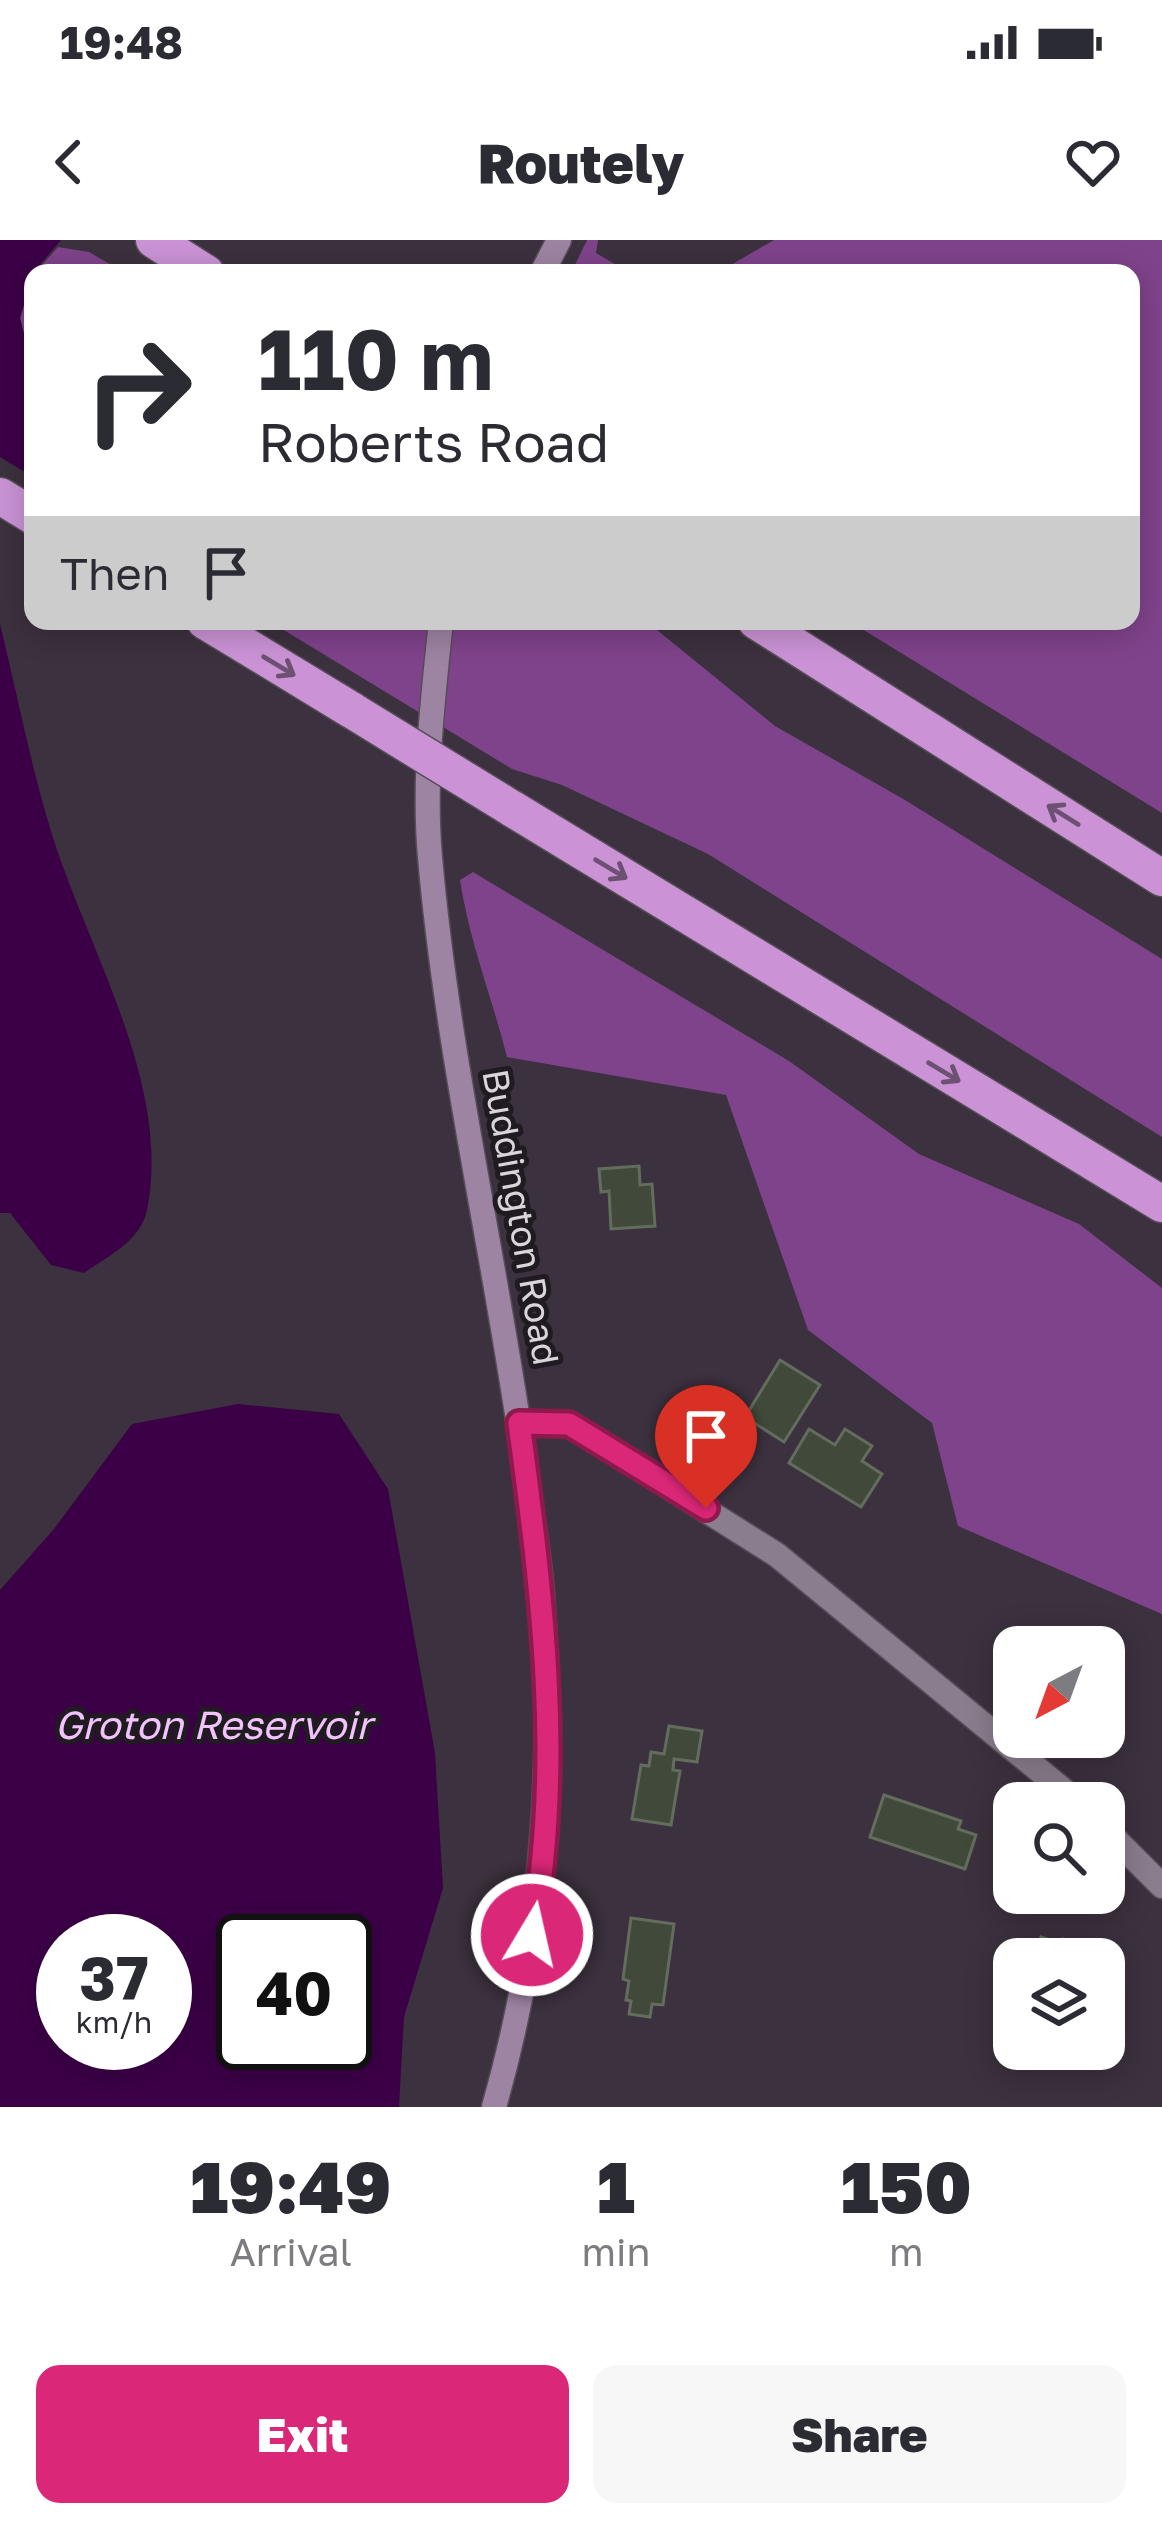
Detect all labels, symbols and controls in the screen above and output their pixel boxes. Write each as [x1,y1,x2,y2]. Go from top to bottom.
text: 19:48 [60,15,183,69]
icon: back [36,129,102,195]
icon: heart [1060,129,1126,195]
text: Routely [478,130,684,195]
text: 110 m [258,308,494,408]
icon: right [60,312,216,468]
text: Roberts Road [258,409,609,474]
icon: arrive [193,540,259,606]
text: Then [60,546,169,600]
one-way arrow [261,654,295,678]
one-way arrow [1047,803,1081,828]
one-way arrow [593,857,627,881]
one-way arrow [926,1060,960,1084]
street label: Buddington Road [474,1066,569,1368]
pin [655,1385,757,1508]
icon: arrive [673,1403,739,1469]
north arrow [993,1626,1125,1758]
map controls [993,1626,1125,2070]
water label: Groton Reservoir [55,1701,376,1748]
button: search [993,1782,1125,1914]
position arrow [469,1872,595,1998]
speed limit sign: 40 [216,1914,372,2070]
button: layers [993,1938,1125,2070]
text: 37 [79,1941,149,2013]
text: km/h [76,2004,152,2040]
text: 19:49 [190,2142,391,2229]
text: 1 [597,2142,635,2229]
text: 150 [841,2142,972,2229]
text: Arrival [230,2228,352,2275]
text: min [582,2228,651,2275]
text: m [889,2228,924,2275]
button: Exit [36,2365,569,2503]
button: Share [593,2365,1126,2503]

